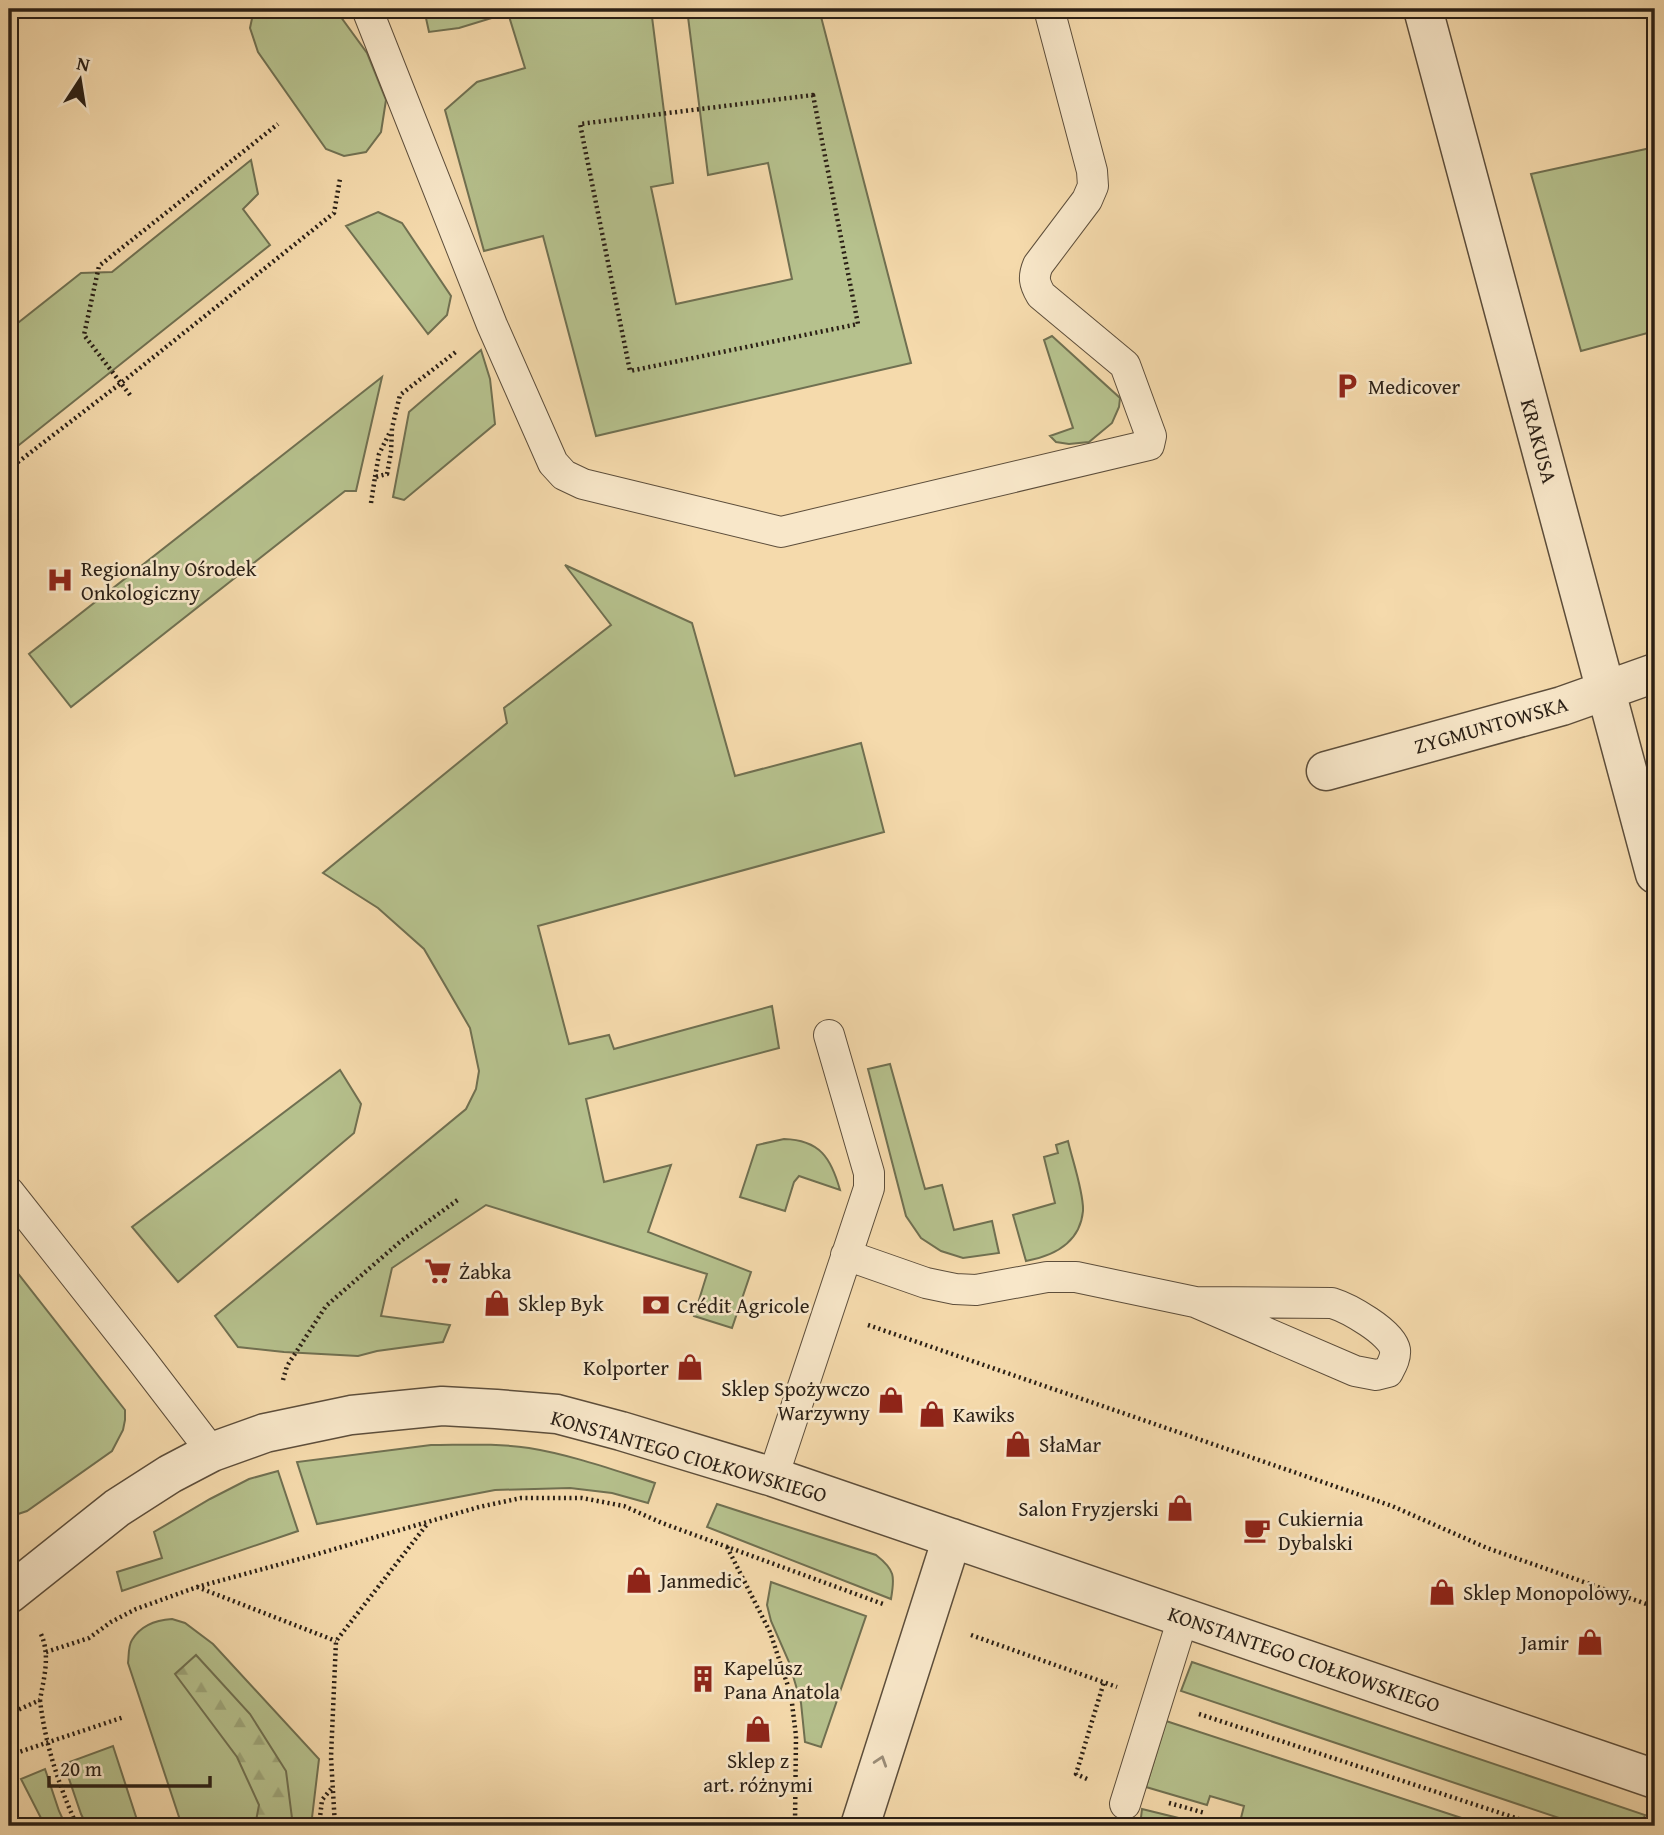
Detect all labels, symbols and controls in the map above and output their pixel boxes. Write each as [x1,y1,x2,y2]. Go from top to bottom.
north arrow [46,46,116,116]
text: N [74,48,93,78]
parking icon: Medicover [1332,371,1362,401]
place label: Medicover [1368,371,1461,402]
street label: KRAKUSA [1513,395,1565,487]
place label: Regionalny Ośrodek Onkologiczny [81,553,257,608]
hospital icon: Regionalny Ośrodek Onkologiczny [45,565,75,595]
street label: ZYGMUNTOWSKA [1410,688,1572,762]
supermarket icon: Żabka [423,1256,453,1286]
place label: Żabka [459,1256,512,1287]
shop icon: Sklep Byk [482,1288,512,1318]
place label: Sklep Byk [518,1288,604,1319]
bank icon: Crédit Agricole [641,1290,671,1320]
place label: Crédit Agricole [677,1290,810,1321]
place label: Kolporter [583,1352,669,1383]
shop icon: Kolporter [675,1352,705,1382]
place label: Sklep Spożywczo Warzywny [721,1373,871,1428]
shop icon: Sklep Spożywczo Warzywny [876,1385,906,1415]
shop icon: Kawiks [917,1399,947,1429]
place label: Kawiks [953,1399,1015,1430]
street label: KONSTANTEGO CIOŁKOWSKIEGO [547,1402,831,1510]
shop icon: SłaMar [1003,1429,1033,1459]
place label: SłaMar [1039,1429,1101,1460]
place label: Salon Fryzjerski [1018,1493,1159,1524]
shop icon: Salon Fryzjerski [1165,1493,1195,1523]
place label: Cukiernia Dybalski [1278,1503,1364,1558]
cafe icon: Cukiernia Dybalski [1242,1515,1272,1545]
shop icon: Janmedic [624,1565,654,1595]
place label: Janmedic [657,1565,742,1596]
shop icon: Sklep Monopolowy [1427,1577,1457,1607]
place label: Sklep Monopolowy [1463,1577,1630,1608]
street label: KONSTANTEGO CIOŁKOWSKIEGO [1164,1598,1444,1720]
place label: Jamir [1518,1627,1569,1658]
shop icon: Jamir [1575,1627,1605,1657]
place label: Kapelusz Pana Anatola [724,1652,840,1707]
building icon: Kapelusz Pana Anatola [688,1664,718,1694]
shop icon: Sklep z art. różnymi [743,1714,773,1744]
scale bar [49,1744,210,1788]
place label: Sklep z art. różnymi [703,1745,813,1800]
text: 20 m [60,1753,102,1784]
one-way arrow [873,1756,887,1768]

